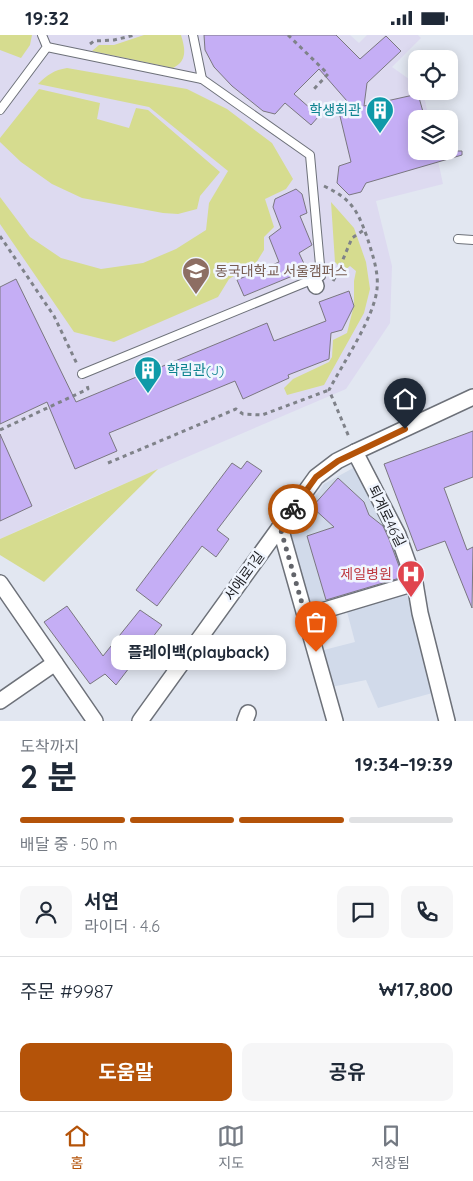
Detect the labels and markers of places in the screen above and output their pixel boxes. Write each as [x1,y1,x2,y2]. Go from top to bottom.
building icon: 학생회관 [365,95,395,134]
place label: 학생회관 [309,101,361,119]
school or university icon: 동국대학교 서울캠퍼스 [181,256,211,295]
place label: 동국대학교 서울캠퍼스 [215,262,348,280]
building icon: 학림관(J) [133,355,163,394]
place label: 학림관(J) [167,361,224,379]
pin [384,378,426,429]
hospital icon: 제일병원 [396,559,426,598]
place label: 제일병원 [340,565,392,583]
pin [295,601,337,652]
callout: 플레이백(playback) [111,635,286,669]

